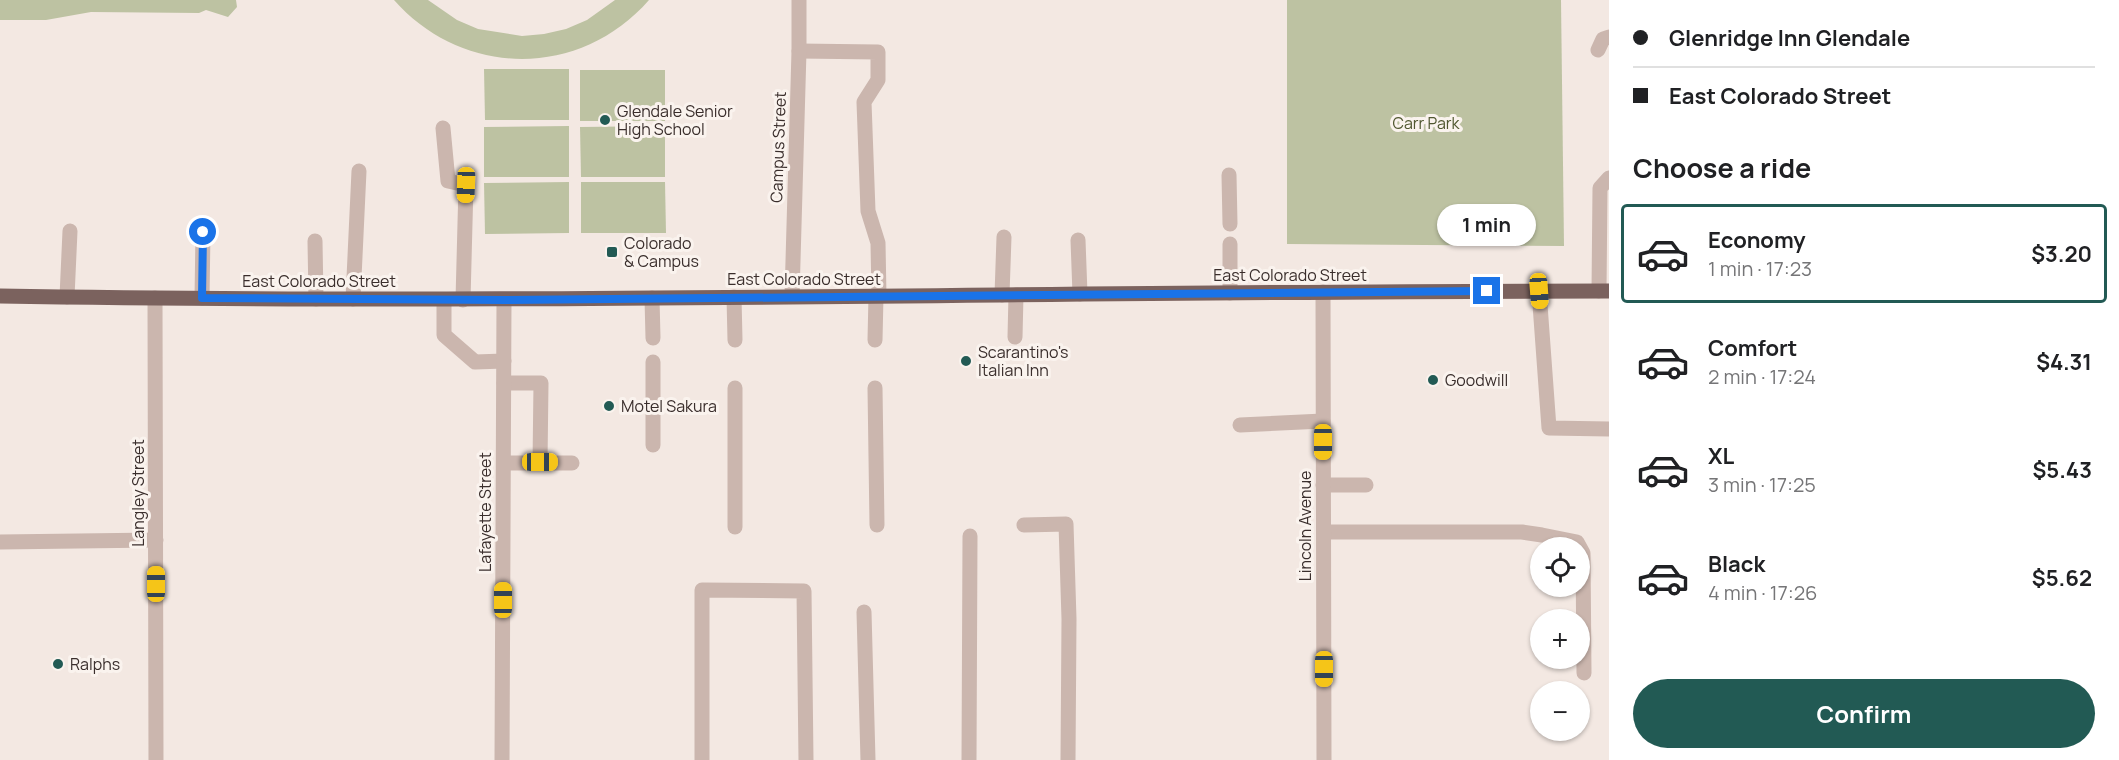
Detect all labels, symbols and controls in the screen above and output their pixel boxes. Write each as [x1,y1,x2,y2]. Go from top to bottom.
text: Glenridge Inn Glendale [1669,23,1910,53]
text: East Colorado Street [1669,81,1891,111]
street label: Campus Street [765,91,791,203]
place label: Glendale Senior High School [617,100,733,140]
park label: Carr Park [1393,112,1461,134]
marker: Glendale Senior High School [598,113,612,127]
text: Choose a ride [1633,149,1811,186]
car [456,167,476,203]
callout: 1 min [1438,204,1537,246]
text: 1 min [1462,211,1511,238]
route start [189,218,216,245]
text: Economy [1708,225,1806,255]
icon: car [1636,227,1690,281]
place label: Colorado & Campus [624,232,699,272]
text: $3.20 [2031,239,2092,269]
marker: Colorado & Campus [605,245,619,259]
text: 1 min · 17:23 [1708,255,1812,282]
street label: East Colorado Street [1213,264,1367,286]
street label: East Colorado Street [727,268,881,290]
street label: East Colorado Street [242,270,396,292]
car [1529,272,1549,310]
route end [1473,277,1500,304]
text: Comfort [1708,333,1797,363]
icon: car [1636,335,1690,389]
place label: Scarantino's Italian Inn [978,341,1069,381]
text: $4.31 [2036,347,2092,377]
marker: Scarantino's Italian Inn [959,354,973,368]
text: 2 min · 17:24 [1708,363,1816,390]
place label: Goodwill [1445,369,1508,391]
marker: Goodwill [1426,373,1440,387]
place label: Motel Sakura [621,395,717,417]
marker: Motel Sakura [602,399,616,413]
car [1314,424,1332,460]
street label: Langley Street [127,439,149,547]
text: XL [1708,441,1734,471]
icon: car [1636,443,1690,497]
street label: Lafayette Street [474,452,496,572]
car [522,453,558,471]
text: $5.43 [2032,455,2092,485]
street label: Lincoln Avenue [1294,471,1316,581]
text: 3 min · 17:25 [1708,471,1816,498]
map controls [1530,537,1590,741]
button: locate [1530,537,1590,597]
text: Black [1708,549,1765,579]
icon: car [1636,551,1690,605]
text: $5.62 [2032,563,2092,593]
car [147,566,165,602]
text: 4 min · 17:26 [1708,579,1817,606]
car [494,582,512,618]
button: + [1530,609,1590,669]
car [1315,651,1333,687]
place label: Ralphs [70,653,120,675]
marker: Ralphs [51,657,65,671]
button: Confirm [1633,679,2095,748]
button: − [1530,681,1590,741]

